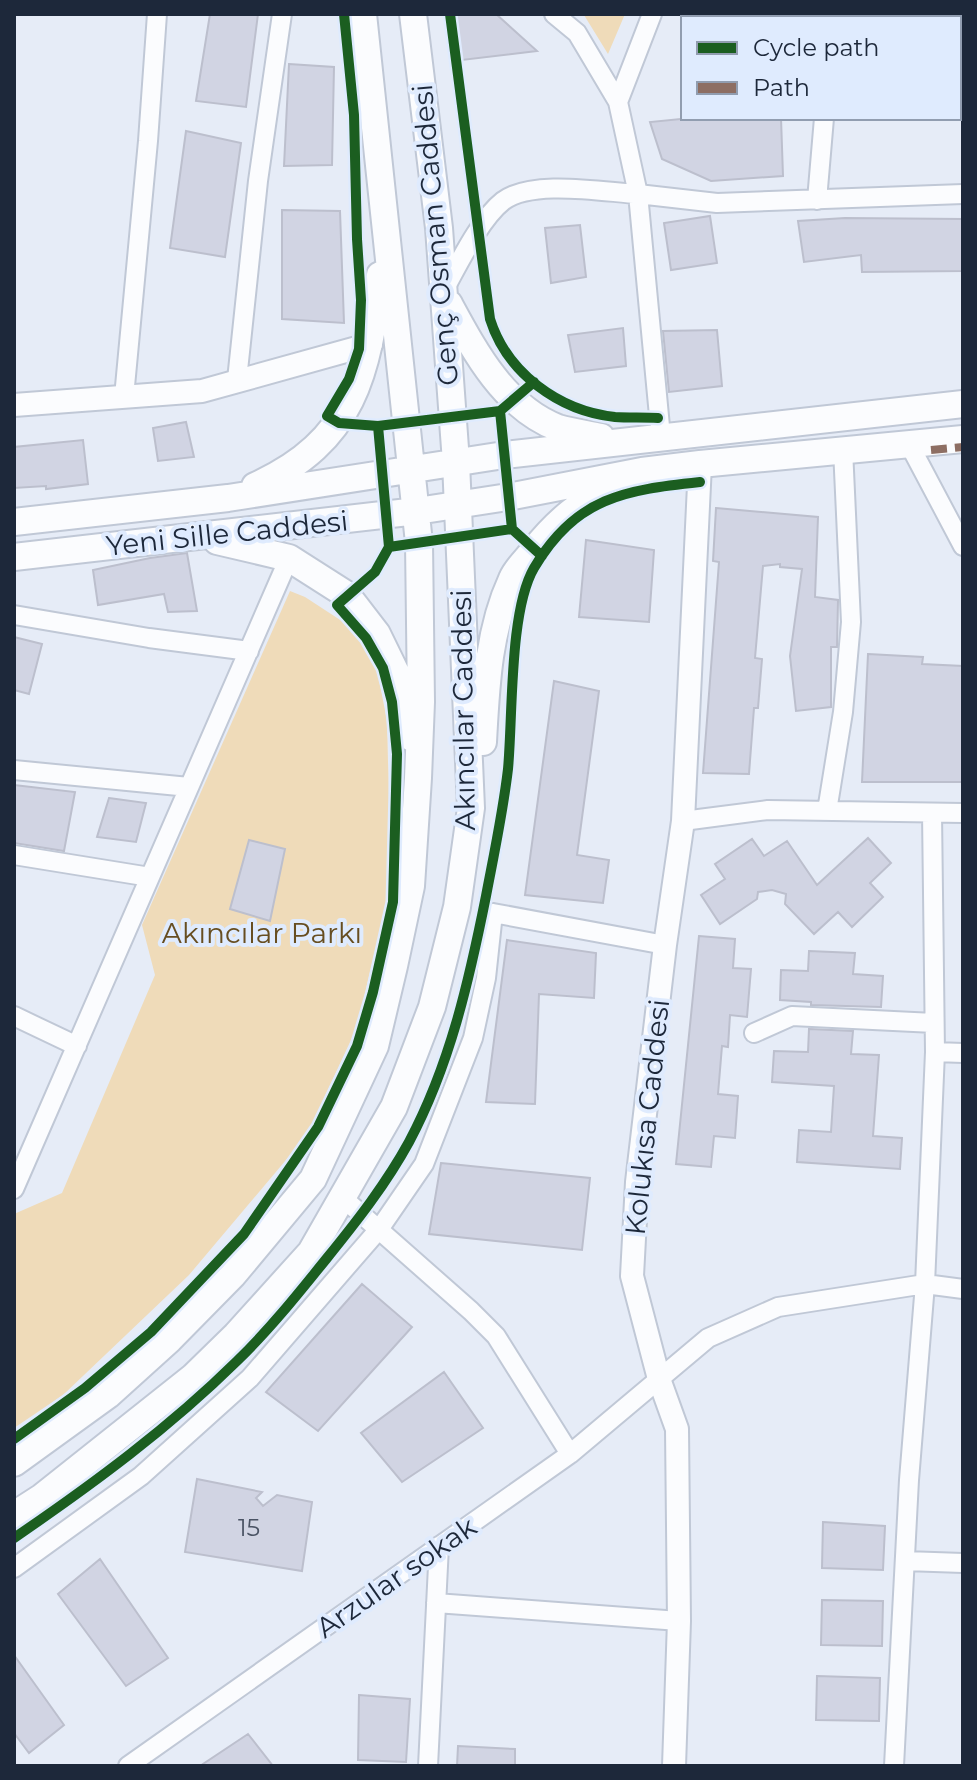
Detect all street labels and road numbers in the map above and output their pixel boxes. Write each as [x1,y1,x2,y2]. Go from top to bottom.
street label: Genç Osman Caddesi [405,83,465,387]
street label: Yeni Sille Caddesi [104,503,350,563]
street label: Akıncılar Caddesi [444,589,482,831]
street label: Kolukısa Caddesi [618,997,676,1237]
street label: Arzular sokak [309,1509,483,1645]

